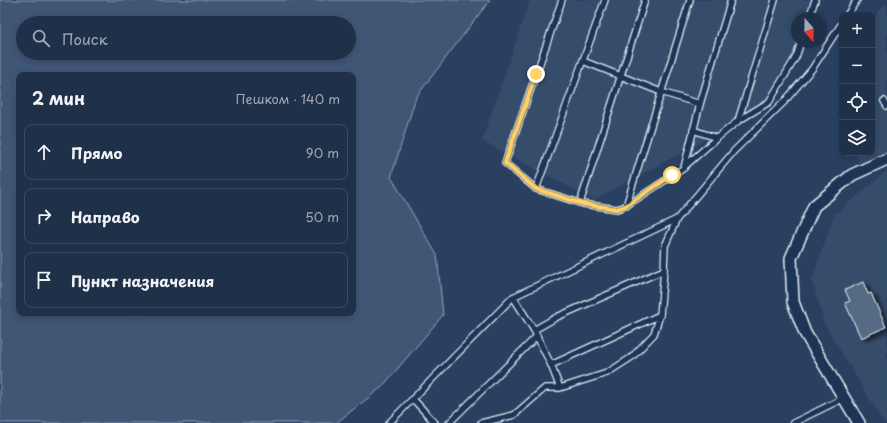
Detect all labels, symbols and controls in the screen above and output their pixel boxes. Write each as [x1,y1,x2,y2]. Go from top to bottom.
north arrow [791,12,827,48]
map controls [839,12,875,156]
button: + [839,12,875,48]
search box [16,16,356,60]
icon: search [30,27,52,49]
text: Поиск [62,27,108,50]
button: − [839,48,875,84]
route end [527,65,545,83]
button: locate [839,84,875,120]
text: 2 мин [32,85,85,111]
text: Пешком · 140 m [236,89,340,108]
button: layers [839,120,875,156]
icon: ahead [33,141,55,163]
text: Прямо [71,141,122,164]
text: 90 m [306,143,339,162]
route start [663,166,681,184]
icon: right [33,205,55,227]
text: Направо [71,205,140,228]
text: 50 m [305,207,339,226]
icon: arrive [33,269,55,291]
text: Пункт назначения [71,269,214,292]

